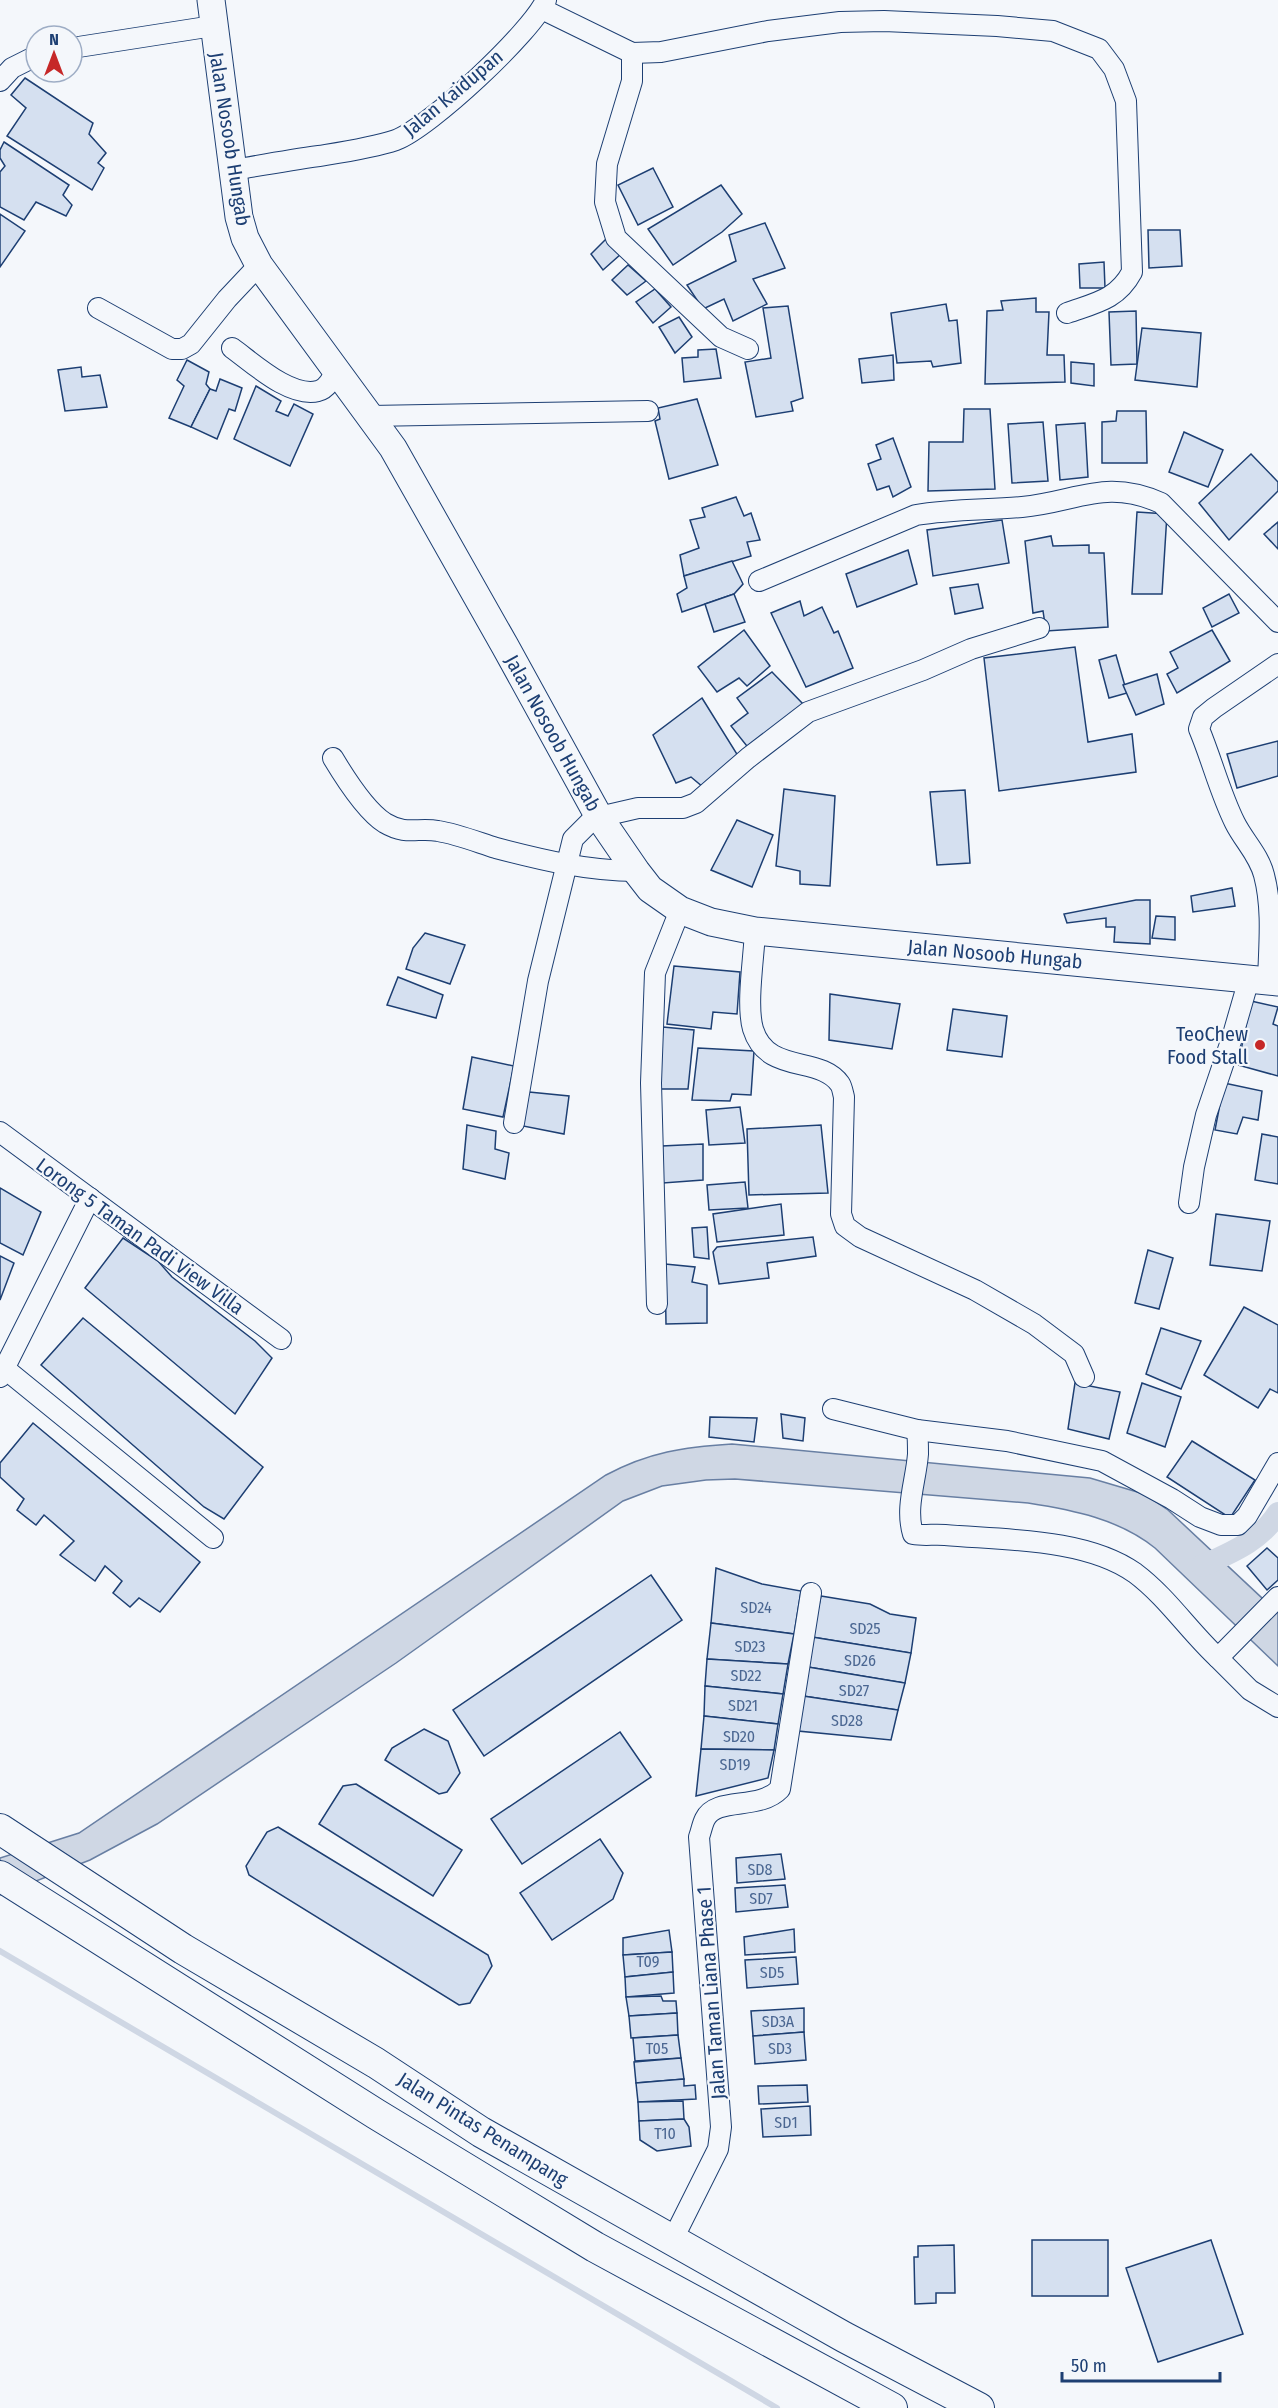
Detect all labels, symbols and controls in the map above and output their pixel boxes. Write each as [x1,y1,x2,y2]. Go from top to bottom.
north arrow [24,24,84,84]
text: N [49,30,59,49]
street label: Jalan Kaidupan [398,44,508,142]
street label: Jalan Nosoob Hungab [204,50,256,228]
street label: Jalan Nosoob Hungab [500,650,606,816]
street label: Jalan Nosoob Hungab [907,934,1083,974]
place label: TeoChew Food Stall [1167,1022,1248,1069]
marker: TeoChew Food Stall [1253,1038,1267,1052]
street label: Lorong 5 Taman Padi View Villa [31,1153,249,1319]
house number: SD24 [740,1598,772,1617]
house number: SD25 [849,1619,881,1638]
house number: SD23 [734,1637,766,1656]
house number: SD26 [844,1651,876,1670]
house number: SD22 [731,1666,761,1685]
house number: SD27 [839,1681,870,1700]
house number: SD21 [728,1696,758,1715]
house number: SD28 [831,1711,863,1730]
house number: SD20 [723,1727,755,1746]
house number: SD19 [719,1755,751,1774]
house number: SD8 [747,1860,773,1879]
street label: Jalan Taman Liana Phase 1 [692,1886,730,2100]
house number: SD7 [749,1889,773,1908]
house number: T09 [637,1952,660,1971]
house number: SD5 [760,1963,784,1982]
house number: SD3A [762,2012,795,2031]
house number: T05 [646,2039,668,2058]
house number: SD3 [768,2039,792,2058]
street label: Jalan Pintas Penampang [393,2067,573,2192]
house number: SD1 [774,2113,798,2132]
house number: T10 [654,2124,676,2143]
scale bar [1062,2345,1220,2383]
text: 50 m [1071,2355,1107,2377]

